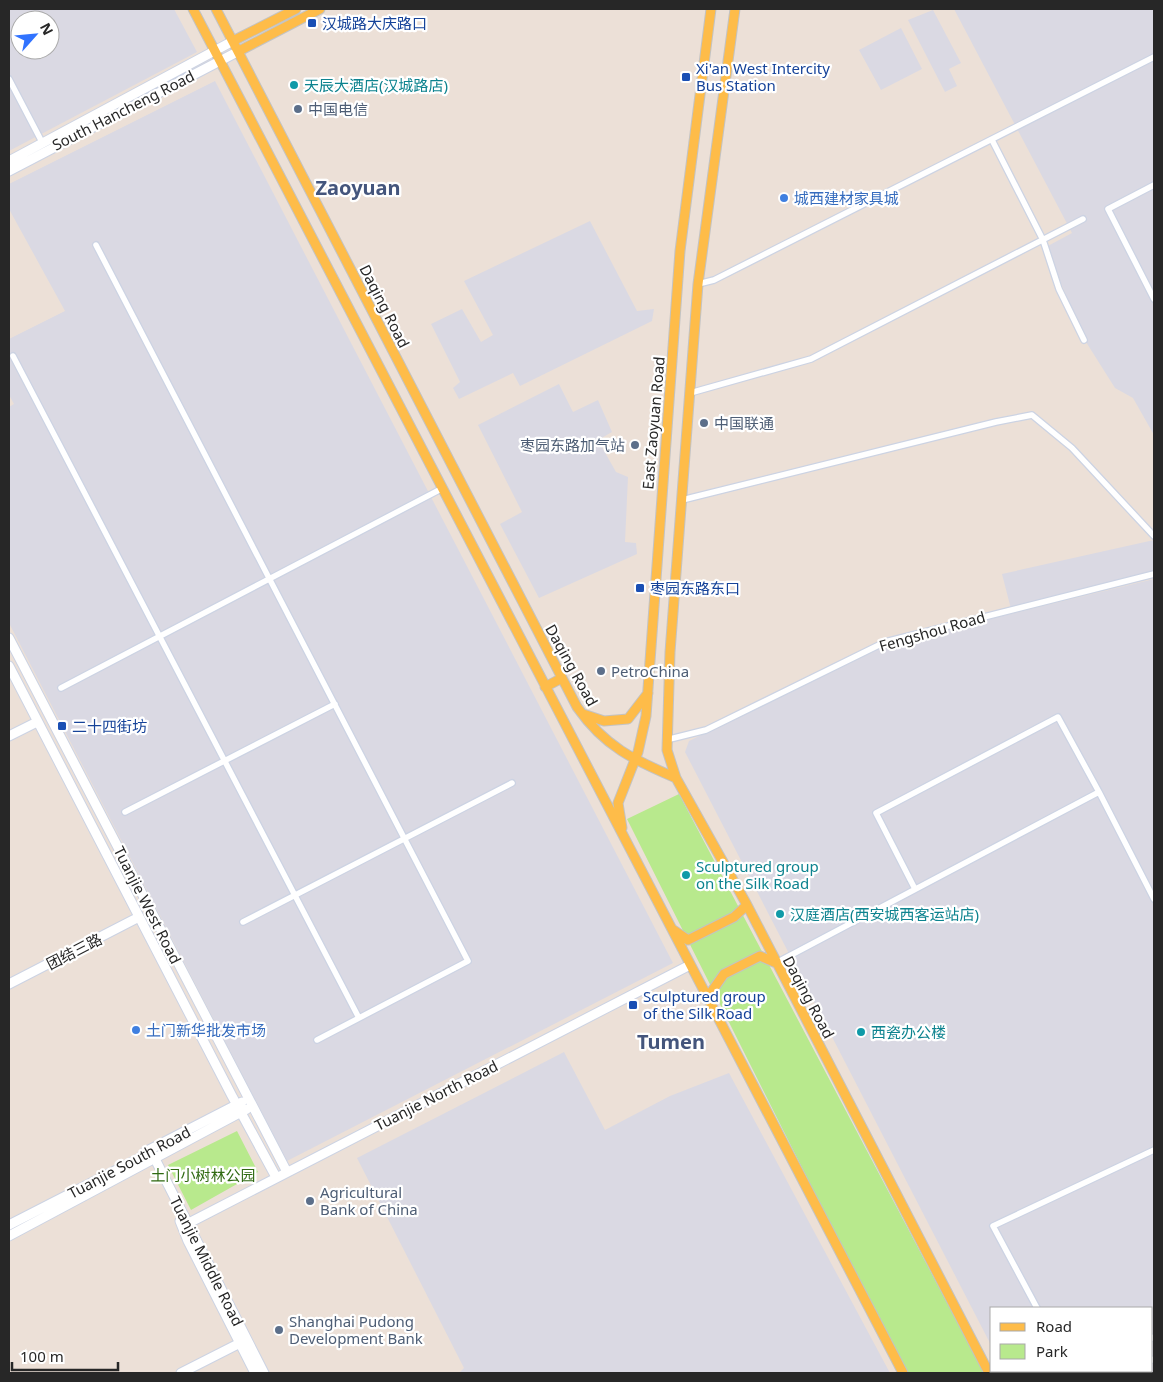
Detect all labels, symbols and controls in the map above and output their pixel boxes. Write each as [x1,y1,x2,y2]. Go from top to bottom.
north arrow [10,10,60,60]
place label: 汉城路大庆路口 [322,13,427,33]
marker: 汉城路大庆路口 [306,17,318,29]
text: N [36,19,58,38]
place label: Xi'an West Intercity Bus Station [696,58,830,95]
street label: South Hancheng Road [48,65,198,155]
marker: Xi'an West Intercity Bus Station [680,71,692,83]
place label: 天辰大酒店(汉城路店) [304,75,448,95]
marker: 天辰大酒店(汉城路店) [288,79,300,91]
place label: 中国电信 [308,99,368,119]
marker: 中国电信 [292,103,304,115]
district label: Zaoyuan [315,174,401,201]
place label: 城西建材家具城 [794,188,899,208]
marker: 城西建材家具城 [778,192,790,204]
street label: Daqing Road [355,261,415,351]
street label: East Zaoyuan Road [637,356,669,490]
place label: 中国联通 [714,413,774,433]
marker: 中国联通 [698,417,710,429]
place label: 枣园东路加气站 [520,435,625,455]
marker: 枣园东路加气站 [629,439,641,451]
place label: 枣园东路东口 [650,578,740,598]
marker: 枣园东路东口 [634,582,646,594]
street label: Fengshou Road [877,606,987,656]
street label: Daqing Road [541,620,603,710]
place label: PetroChina [611,661,689,681]
marker: PetroChina [595,665,607,677]
place label: 二十四街坊 [72,716,147,736]
marker: 二十四街坊 [56,720,68,732]
street label: Tuanjie West Road [110,843,186,967]
place label: Sculptured group on the Silk Road [696,856,819,893]
marker: Sculptured group on the Silk Road [680,869,692,881]
place label: 汉庭酒店(西安城西客运站店) [790,904,979,924]
marker: 汉庭酒店(西安城西客运站店) [774,908,786,920]
street label: 团结三路 [43,928,105,974]
street label: Daqing Road [779,952,839,1042]
place label: Sculptured group of the Silk Road [643,986,766,1023]
marker: Sculptured group of the Silk Road [627,999,639,1011]
place label: 土门新华批发市场 [146,1020,266,1040]
place label: 西瓷办公楼 [871,1022,946,1042]
marker: 土门新华批发市场 [130,1024,142,1036]
marker: 西瓷办公楼 [855,1026,867,1038]
district label: Tumen [637,1028,705,1055]
street label: Tuanjie North Road [371,1055,501,1135]
street label: Tuanjie South Road [64,1121,194,1203]
park label: 土门小树林公园 [150,1165,256,1185]
place label: Agricultural Bank of China [320,1182,418,1219]
street label: Tuanjie Middle Road [166,1193,248,1329]
marker: Agricultural Bank of China [304,1195,316,1207]
legend [990,1307,1153,1372]
place label: Shanghai Pudong Development Bank [289,1311,423,1348]
text: Road [1036,1316,1072,1336]
marker: Shanghai Pudong Development Bank [273,1324,285,1336]
scale bar [12,1340,119,1372]
text: Park [1036,1341,1068,1361]
text: 100 m [20,1346,64,1366]

